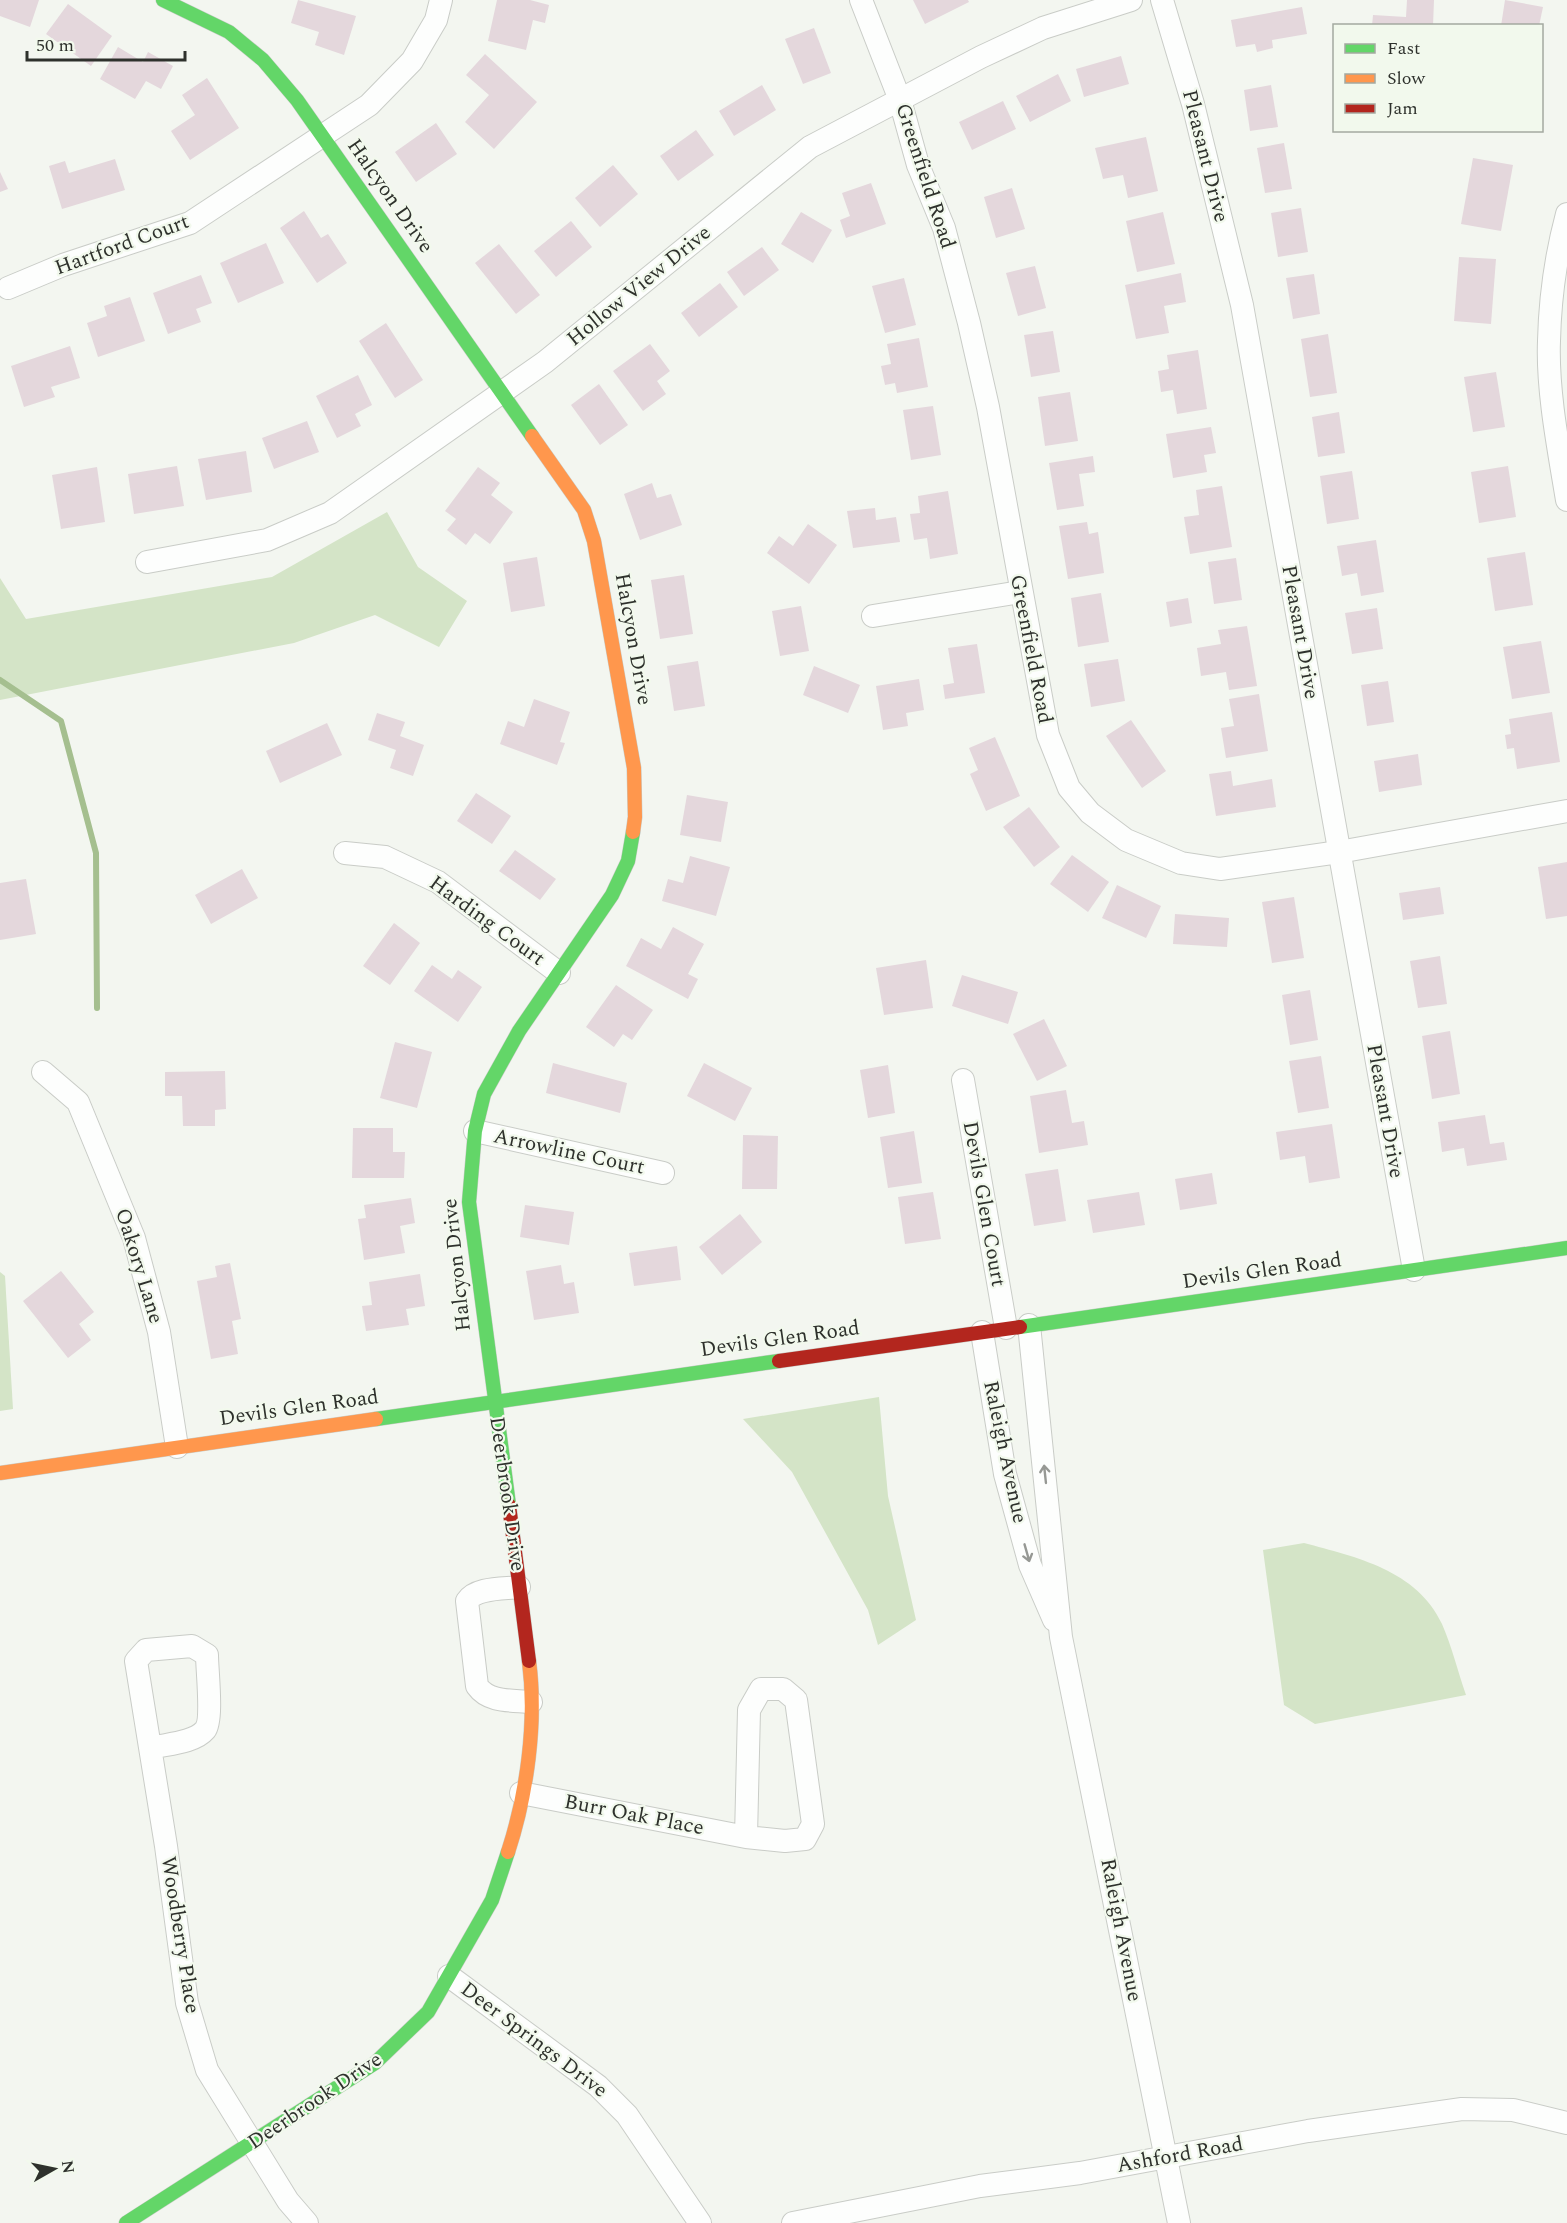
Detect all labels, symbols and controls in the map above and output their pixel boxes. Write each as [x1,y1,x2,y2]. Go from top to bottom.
scale bar [27,24,184,62]
legend [1333,24,1543,132]
text: 50 m [36,32,74,59]
text: Fast [1387,35,1420,62]
text: Slow [1387,65,1426,92]
street label: Pleasant Drive [1173,86,1237,226]
text: Jam [1387,95,1418,122]
street label: Greenfield Road [886,99,964,253]
street label: Halcyon Drive [339,132,441,260]
street label: Hartford Court [50,206,194,284]
street label: Hollow View Drive [560,218,718,354]
street label: Pleasant Drive [1272,562,1328,702]
street label: Halcyon Drive [606,570,660,708]
street label: Greenfield Road [1001,572,1061,726]
street label: Harding Court [422,868,552,974]
street label: Pleasant Drive [1357,1041,1413,1181]
street label: Devils Glen Court [954,1119,1014,1289]
street label: Arrowline Court [490,1120,648,1184]
street label: Halcyon Drive [434,1197,480,1333]
street label: Oakory Lane [106,1204,172,1328]
street label: Devils Glen Road [1180,1244,1344,1298]
street label: Devils Glen Road [698,1312,862,1366]
street label: Raleigh Avenue [974,1378,1036,1526]
street label: Devils Glen Road [217,1381,381,1435]
street label: Deerbrook Drive [480,1414,534,1574]
one-way arrow [1039,1465,1050,1485]
one-way arrow [1022,1543,1033,1562]
street label: Burr Oak Place [561,1786,707,1844]
street label: Woodberry Place [152,1854,208,2016]
street label: Raleigh Avenue [1091,1856,1151,2004]
street label: Deer Springs Drive [454,1974,614,2106]
street label: Deerbrook Drive [241,2044,389,2158]
street label: Ashford Road [1114,2128,1246,2182]
north arrow [24,2139,84,2199]
text: N [55,2158,81,2175]

